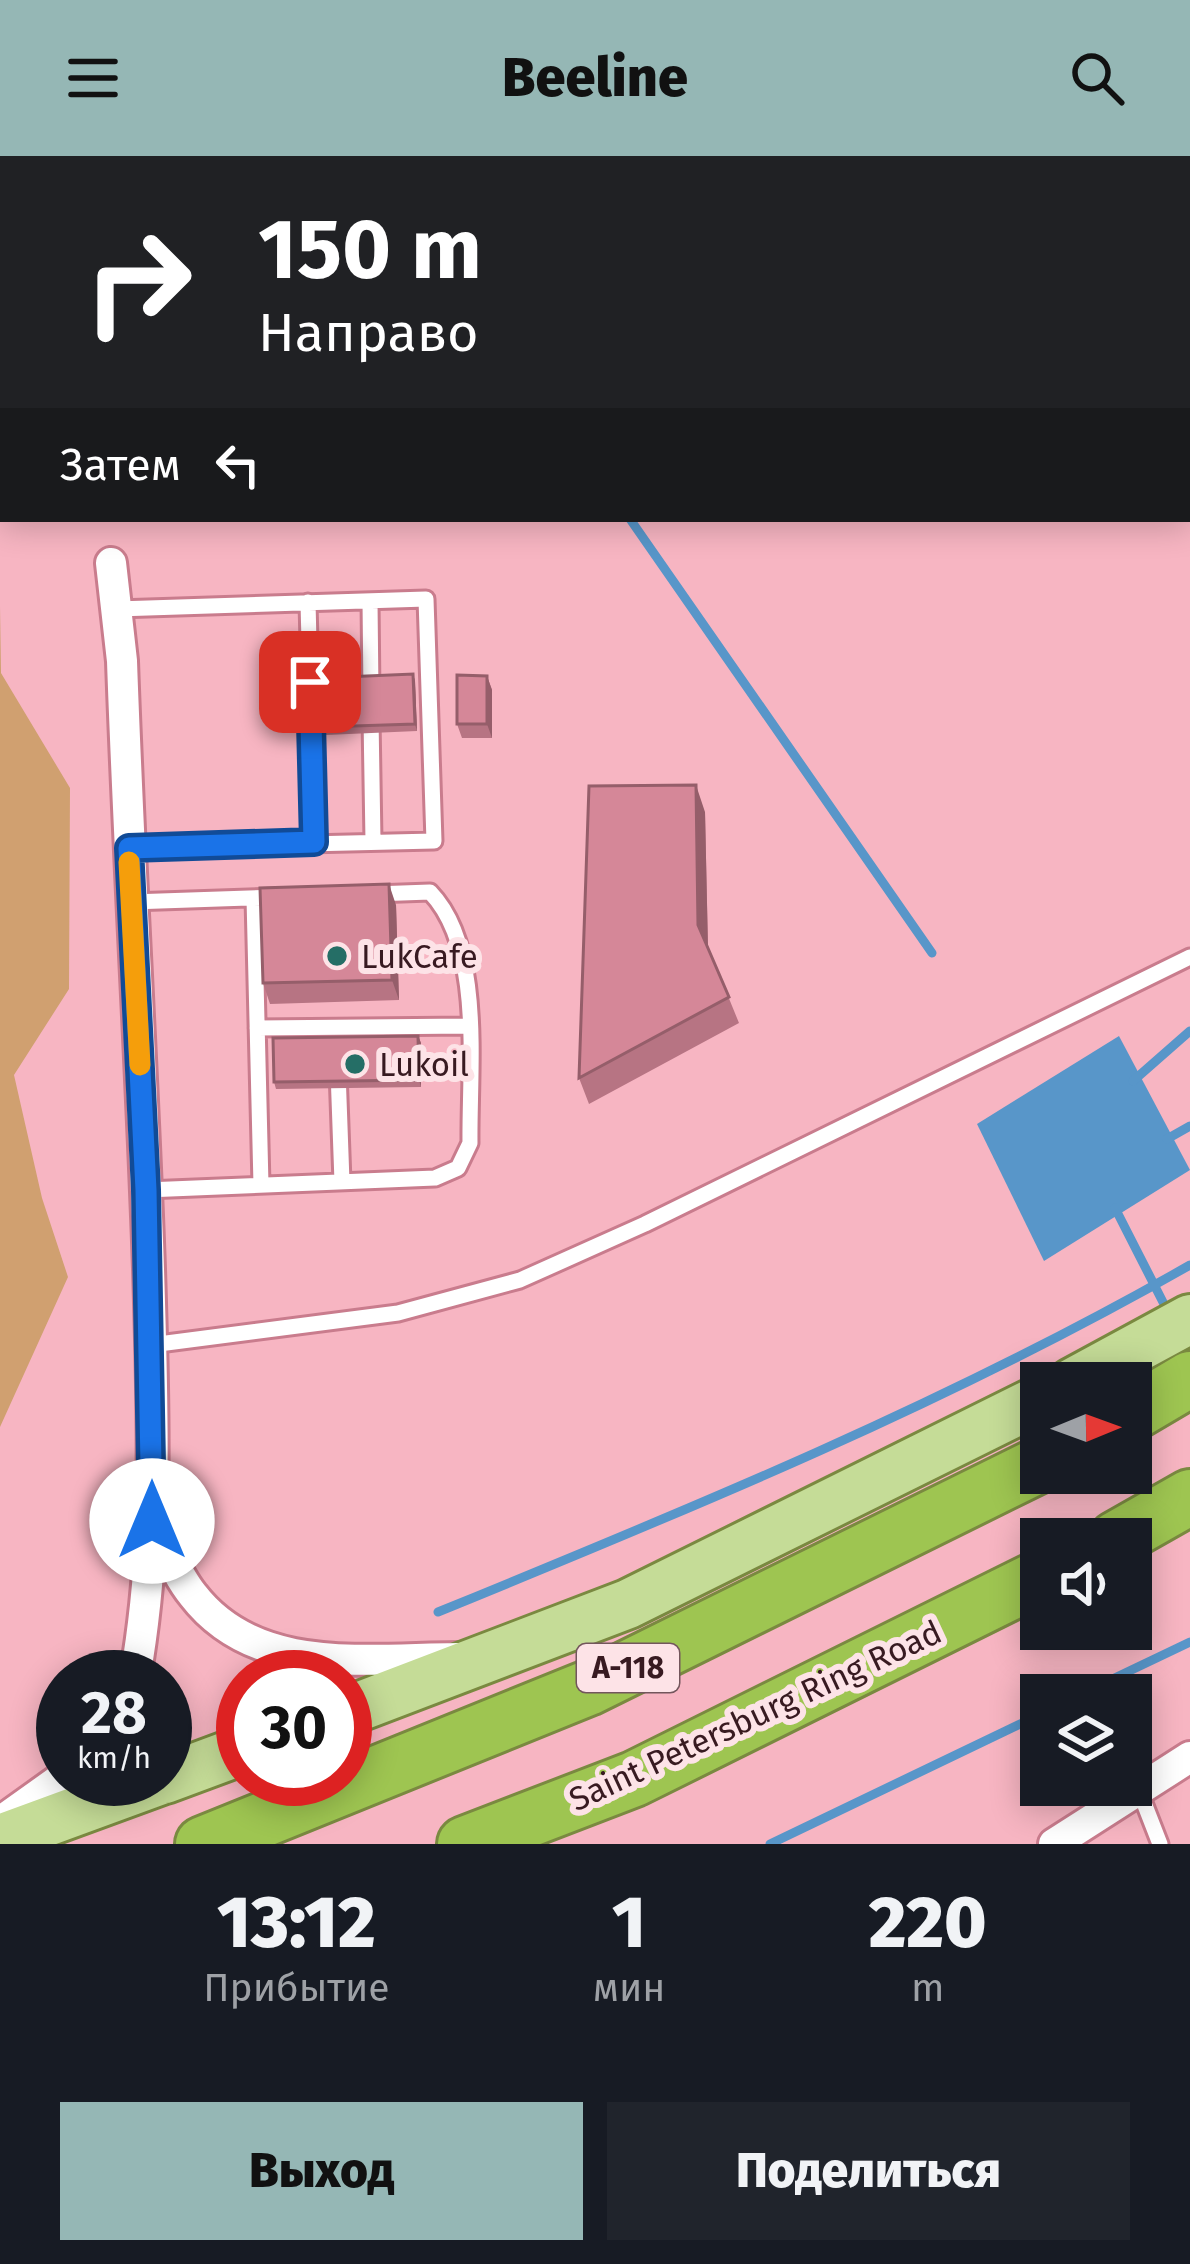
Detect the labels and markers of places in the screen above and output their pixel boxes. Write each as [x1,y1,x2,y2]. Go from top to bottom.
pin [259,631,361,733]
place label: LukCafe [361,937,478,977]
marker: LukCafe [324,943,350,969]
place label: Lukoil [379,1045,469,1085]
marker: Lukoil [342,1051,368,1077]

